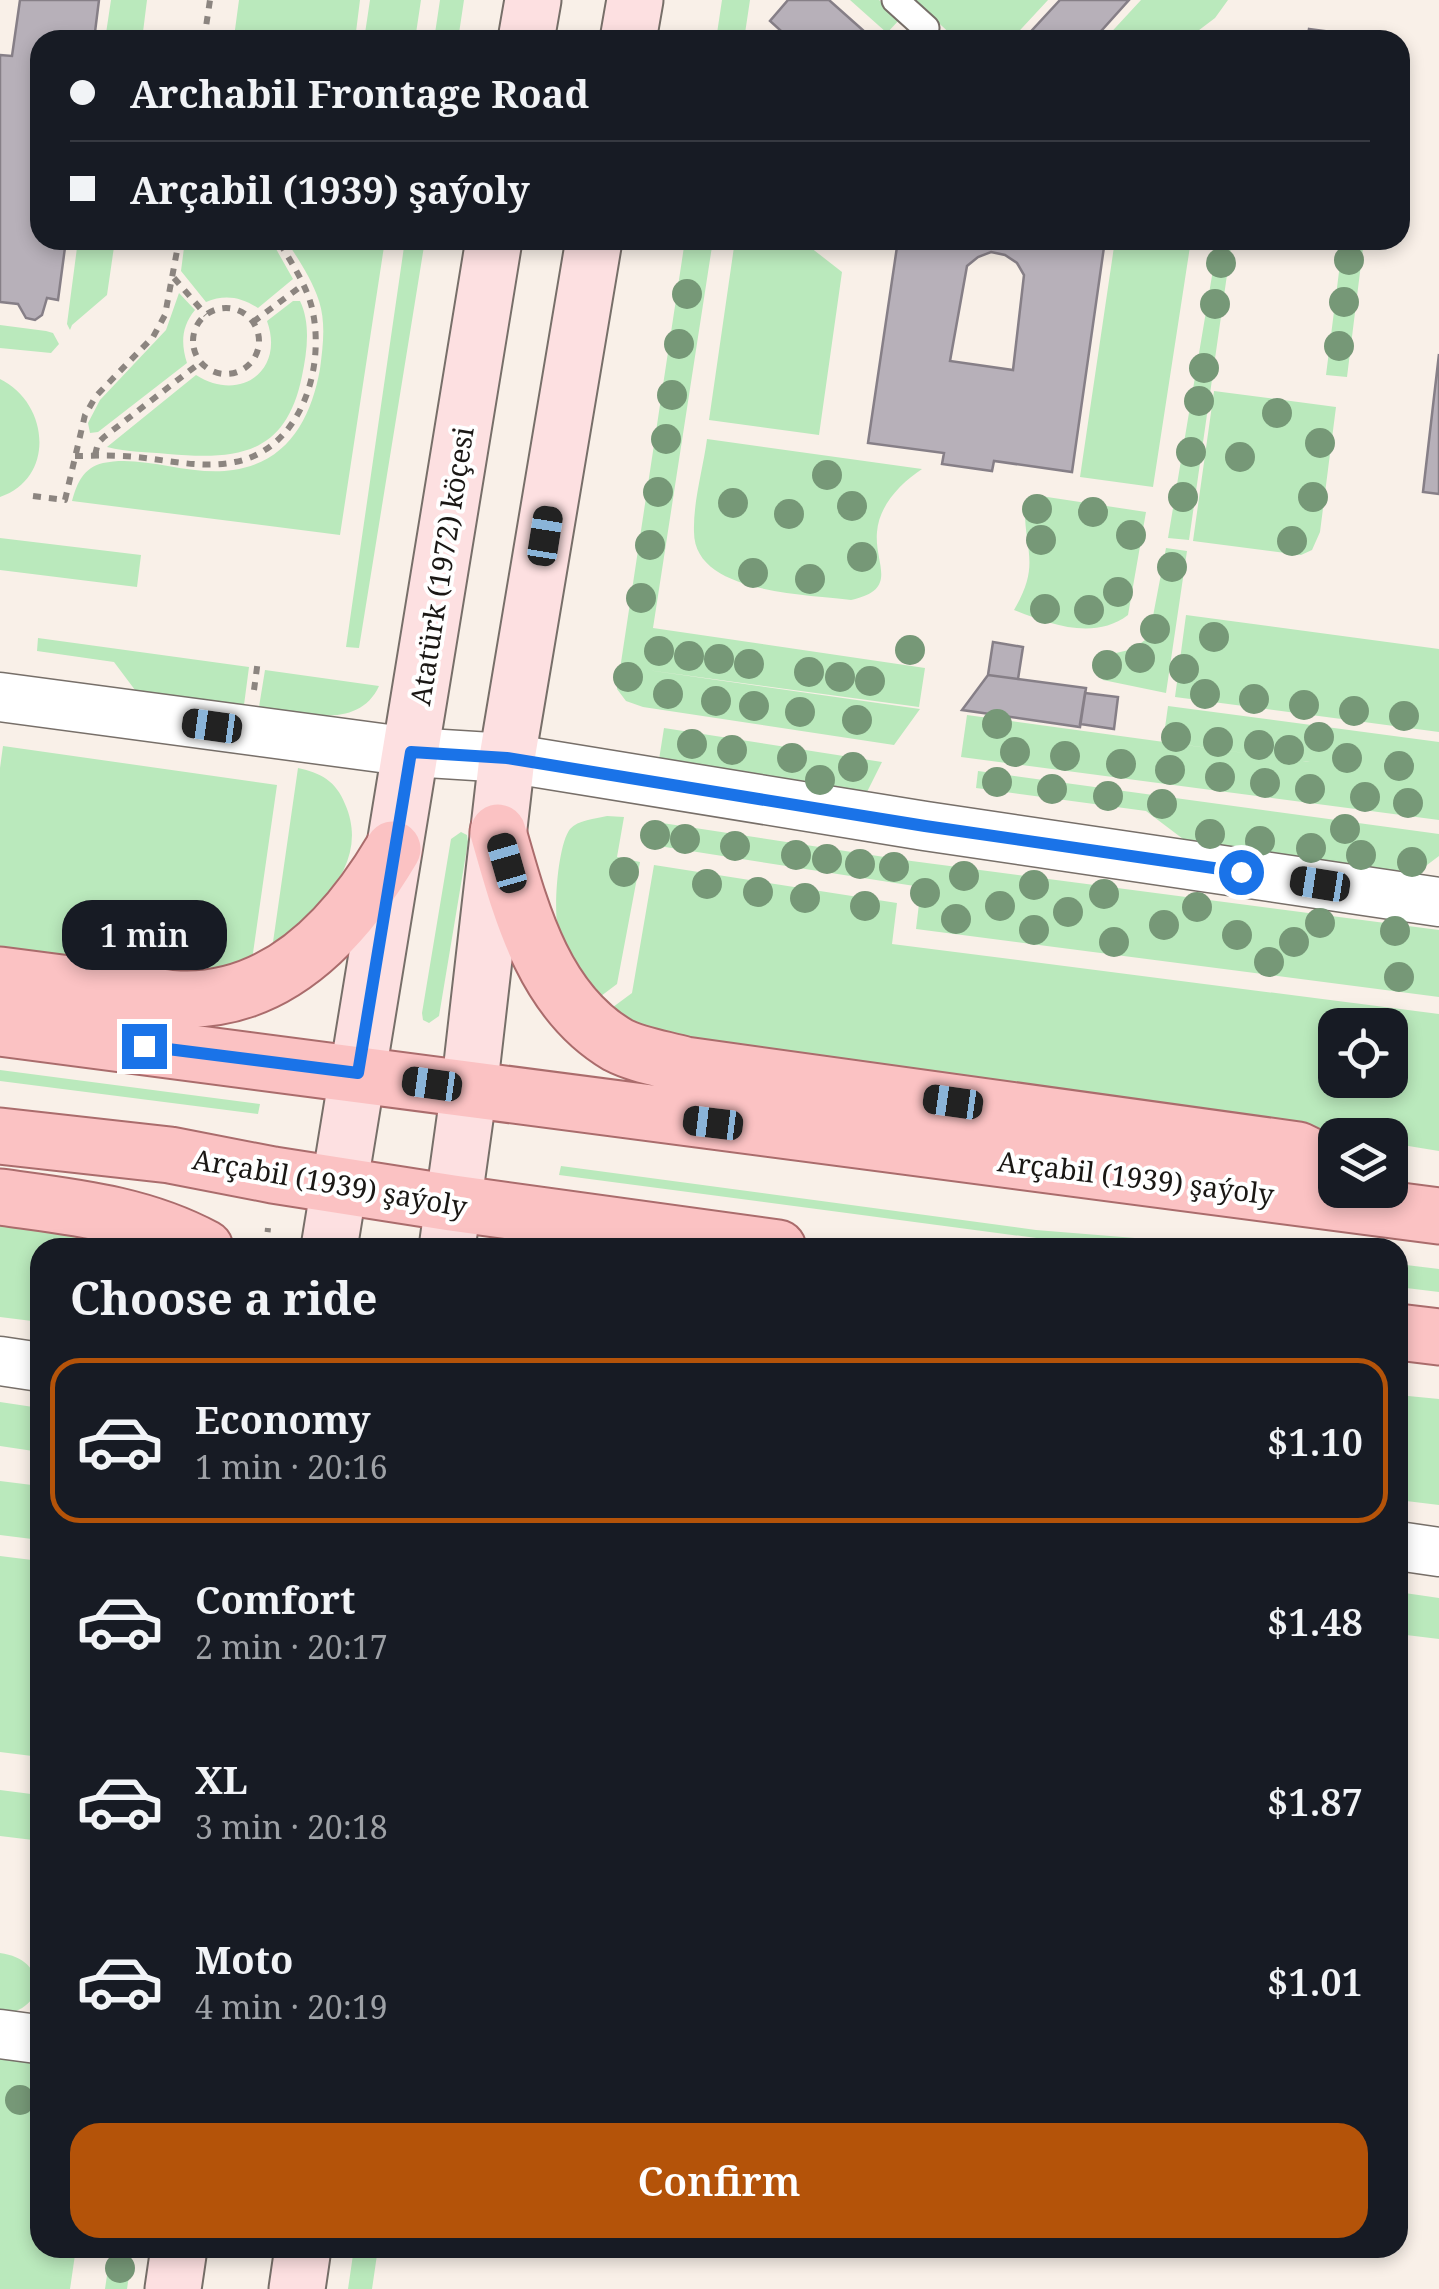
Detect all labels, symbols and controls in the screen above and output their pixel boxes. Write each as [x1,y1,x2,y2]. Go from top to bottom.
text: Archabil Frontage Road [130,67,589,119]
text: Arçabil (1939) şaýoly [130,163,530,215]
street label: Atatürk (1972) köçesi [400,424,482,708]
car [525,504,565,568]
car [180,707,244,745]
car [484,830,530,896]
route start [1219,850,1264,895]
car [1288,864,1352,904]
callout: 1 min [62,901,226,971]
text: 1 min [100,913,189,956]
map controls [1318,1008,1408,1208]
button: locate [1318,1008,1408,1098]
route end [122,1024,167,1069]
car [400,1065,464,1103]
car [921,1083,985,1121]
car [681,1104,745,1142]
button: layers [1318,1118,1408,1208]
street label: Arçabil (1939) şaýoly [190,1139,470,1225]
street label: Arçabil (1939) şaýoly [996,1141,1277,1213]
text: Choose a ride [70,1267,378,1328]
text: Economy [195,1393,371,1445]
icon: car [75,1396,165,1486]
text: $1.10 [1267,1415,1363,1467]
text: 1 min · 20:16 [195,1445,388,1488]
text: Comfort [195,1573,355,1625]
icon: car [75,1576,165,1666]
text: $1.48 [1267,1595,1363,1647]
text: 2 min · 20:17 [195,1625,388,1668]
text: XL [195,1753,248,1805]
icon: car [75,1756,165,1846]
text: $1.87 [1267,1775,1363,1827]
text: 3 min · 20:18 [195,1805,388,1848]
text: Moto [195,1933,293,1985]
icon: car [75,1936,165,2026]
text: $1.01 [1267,1955,1363,2007]
text: 4 min · 20:19 [195,1985,388,2028]
button: Confirm [70,2123,1368,2238]

